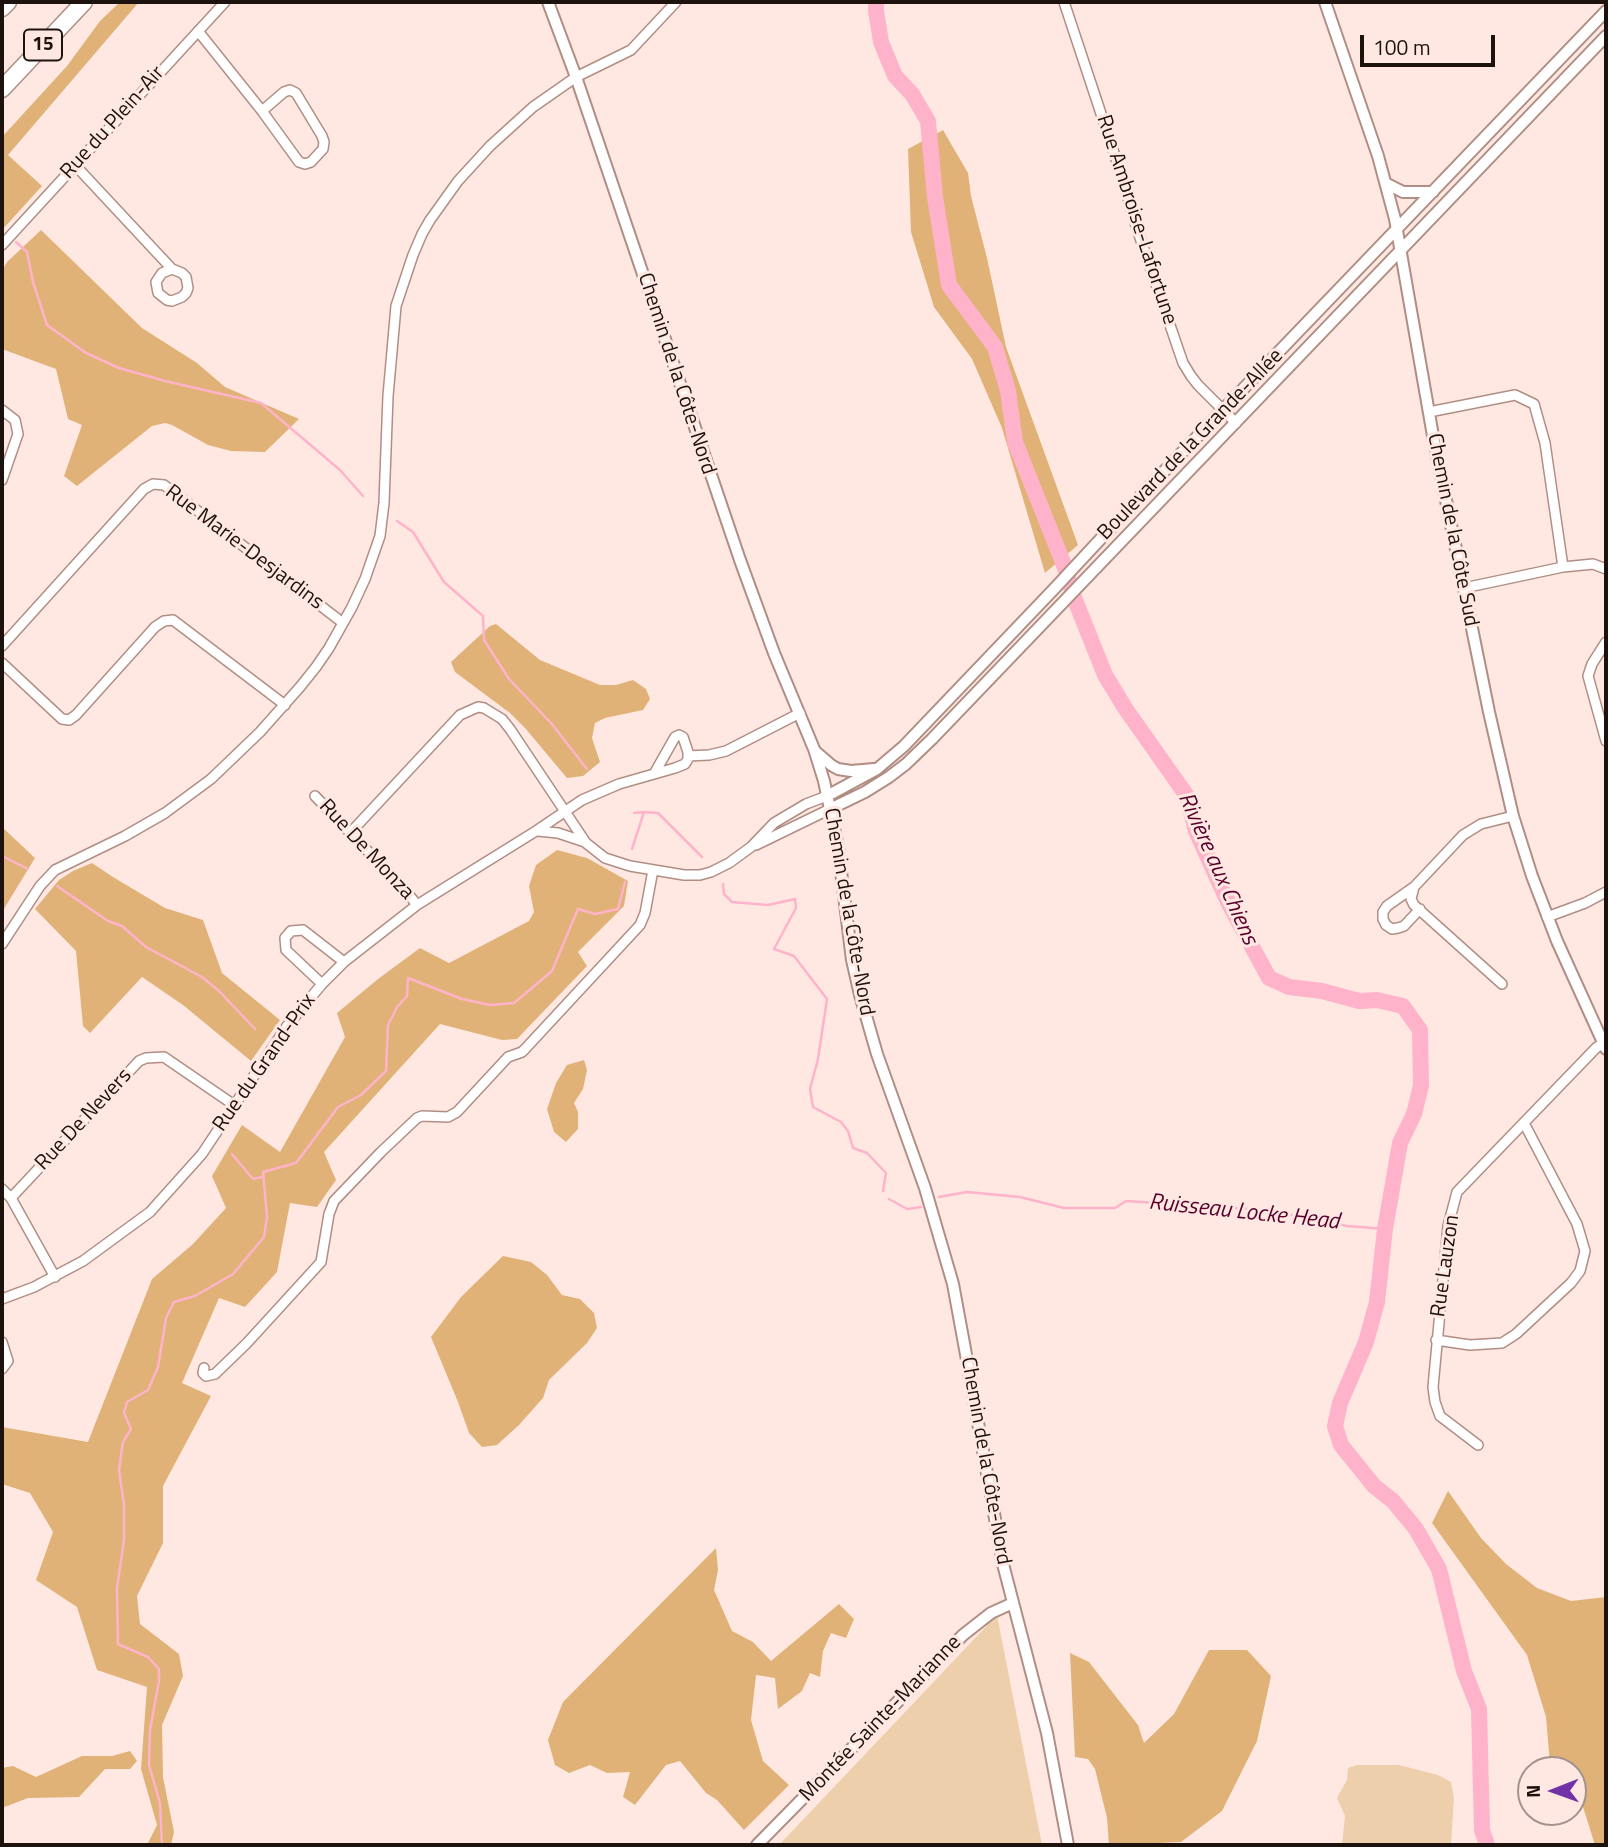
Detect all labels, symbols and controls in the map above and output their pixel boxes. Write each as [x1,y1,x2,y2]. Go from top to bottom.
scale bar [1363,21,1498,65]
road number: 15 [24,30,62,60]
text: 100 m [1373,31,1430,63]
street label: Rue du Plein-Air [56,61,170,185]
street label: Rue Ambroise-Lafortune [1090,112,1182,328]
street label: Chemin de la Côte-Nord [632,270,720,478]
street label: Boulevard de la Grande-Allée [1093,344,1289,546]
street label: Chemin de la Côte Sud [1421,431,1483,629]
street label: Rue Marie-Desjardins [160,480,328,616]
water label: Rivière aux Chiens [1171,789,1263,949]
street label: Rue De Monza [313,795,419,905]
street label: Chemin de la Côte-Nord [817,806,879,1018]
street label: Rue du Grand-Prix [208,989,322,1137]
street label: Rue De Nevers [30,1064,138,1176]
water label: Ruisseau Locke Head [1147,1189,1341,1237]
street label: Rue Lauzon [1426,1213,1466,1319]
street label: Chemin de la Côte-Nord [954,1355,1016,1567]
street label: Montée Sainte-Marianne [795,1631,967,1807]
north arrow [1517,1756,1587,1826]
text: N [1518,1785,1547,1798]

